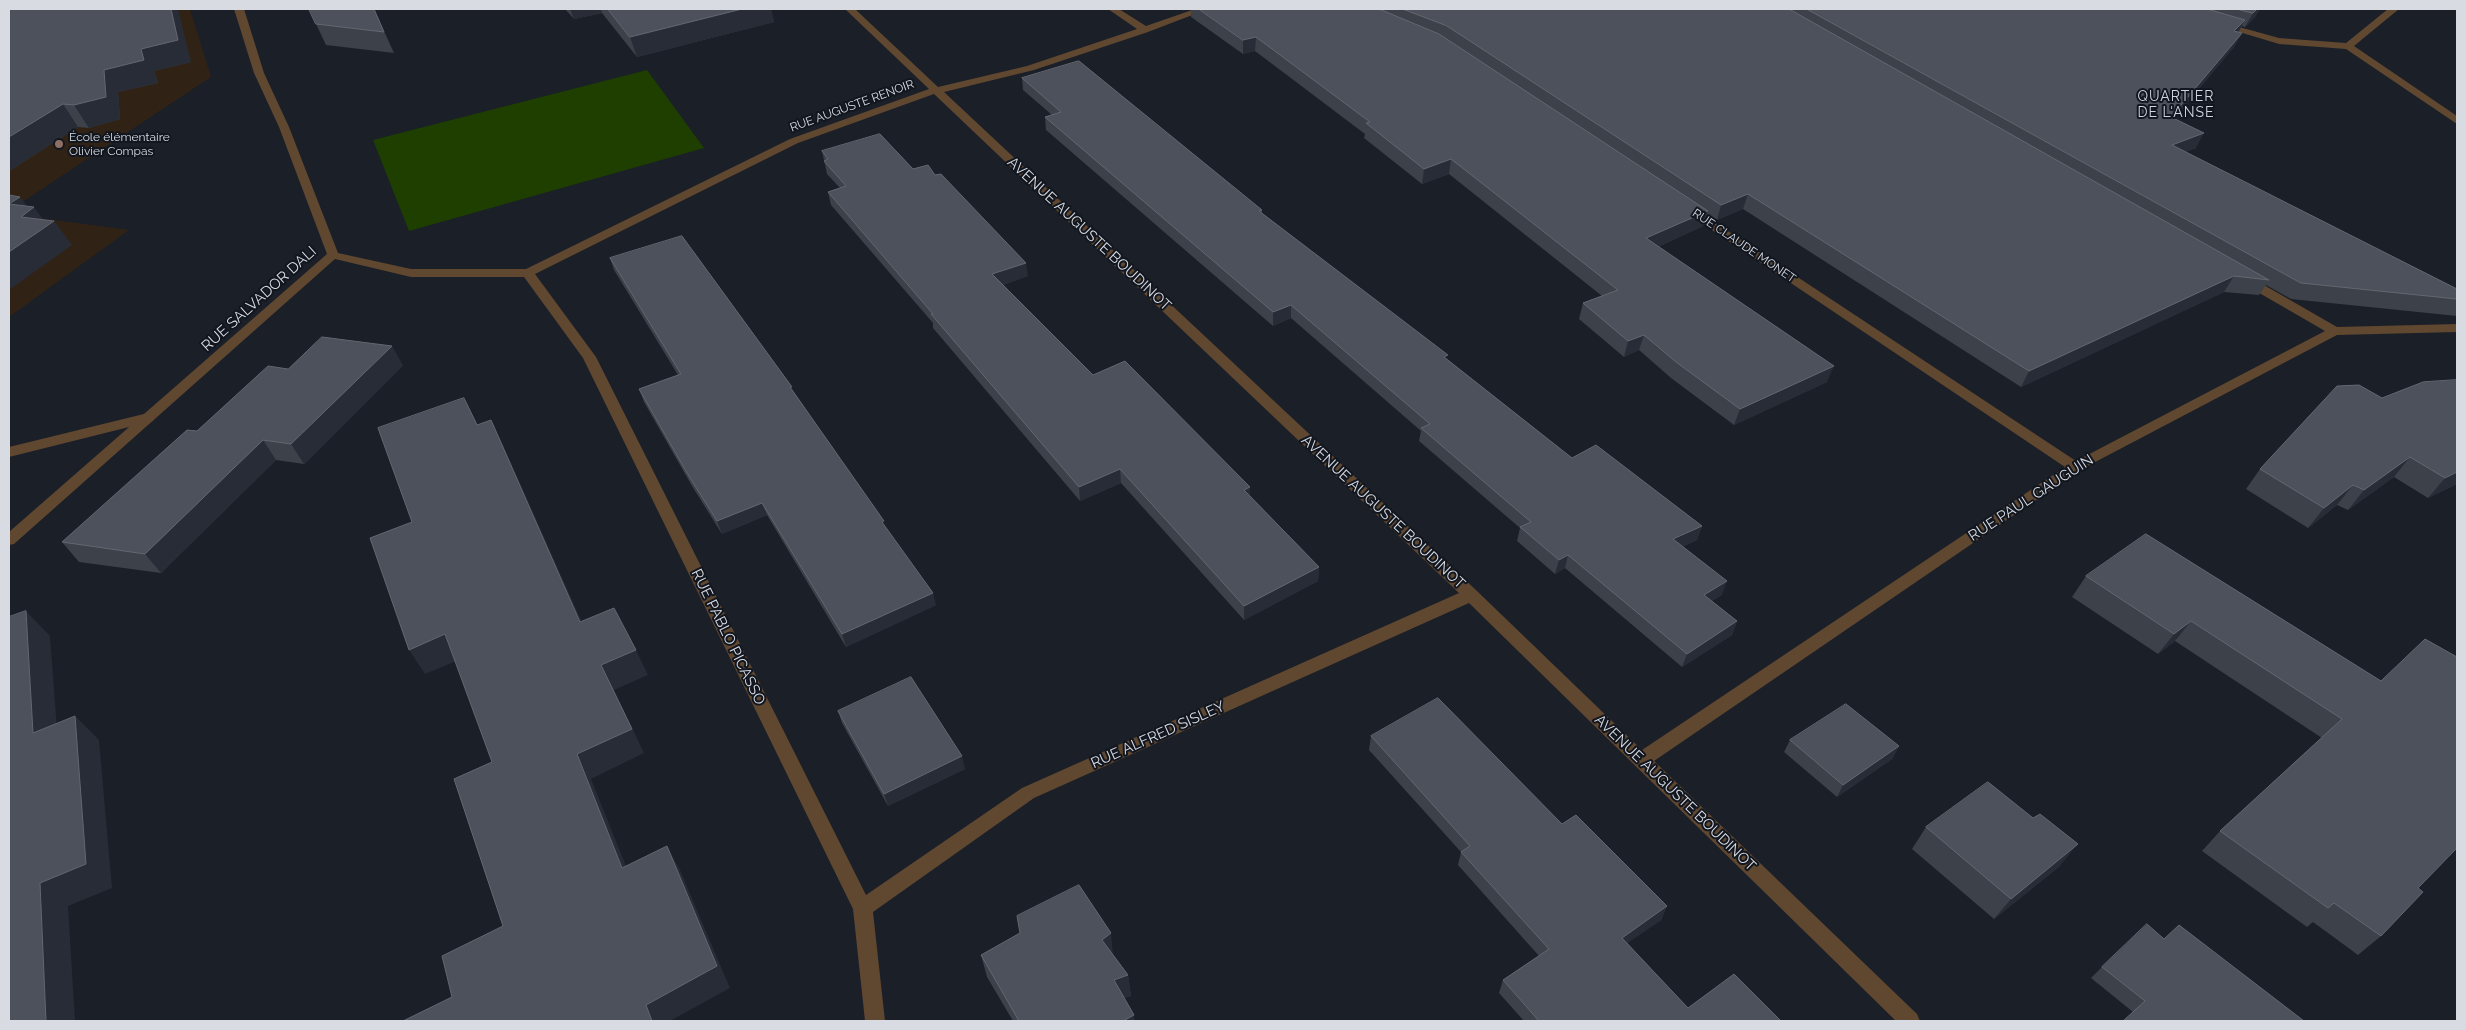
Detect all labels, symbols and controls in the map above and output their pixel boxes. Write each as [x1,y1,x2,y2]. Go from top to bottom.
street label: RUE AUGUSTE RENOIR [788,77,916,135]
district label: QUARTIER DE L'ANSE [2136,89,2216,121]
place label: École élémentaire Olivier Compas [69,130,170,158]
marker: École élémentaire Olivier Compas [53,138,65,150]
street label: AVENUE AUGUSTE BOUDINOT [1003,153,1175,315]
street label: RUE CLAUDE MONET [1690,206,1798,286]
street label: RUE SALVADOR DALI [198,243,320,355]
street label: AVENUE AUGUSTE BOUDINOT [1297,431,1469,593]
street label: RUE PAUL GAUGUIN [1965,451,2097,545]
street label: RUE PABLO PICASSO [687,566,769,708]
street label: RUE ALFRED SISLEY [1088,697,1228,773]
street label: AVENUE AUGUSTE BOUDINOT [1591,711,1759,875]

